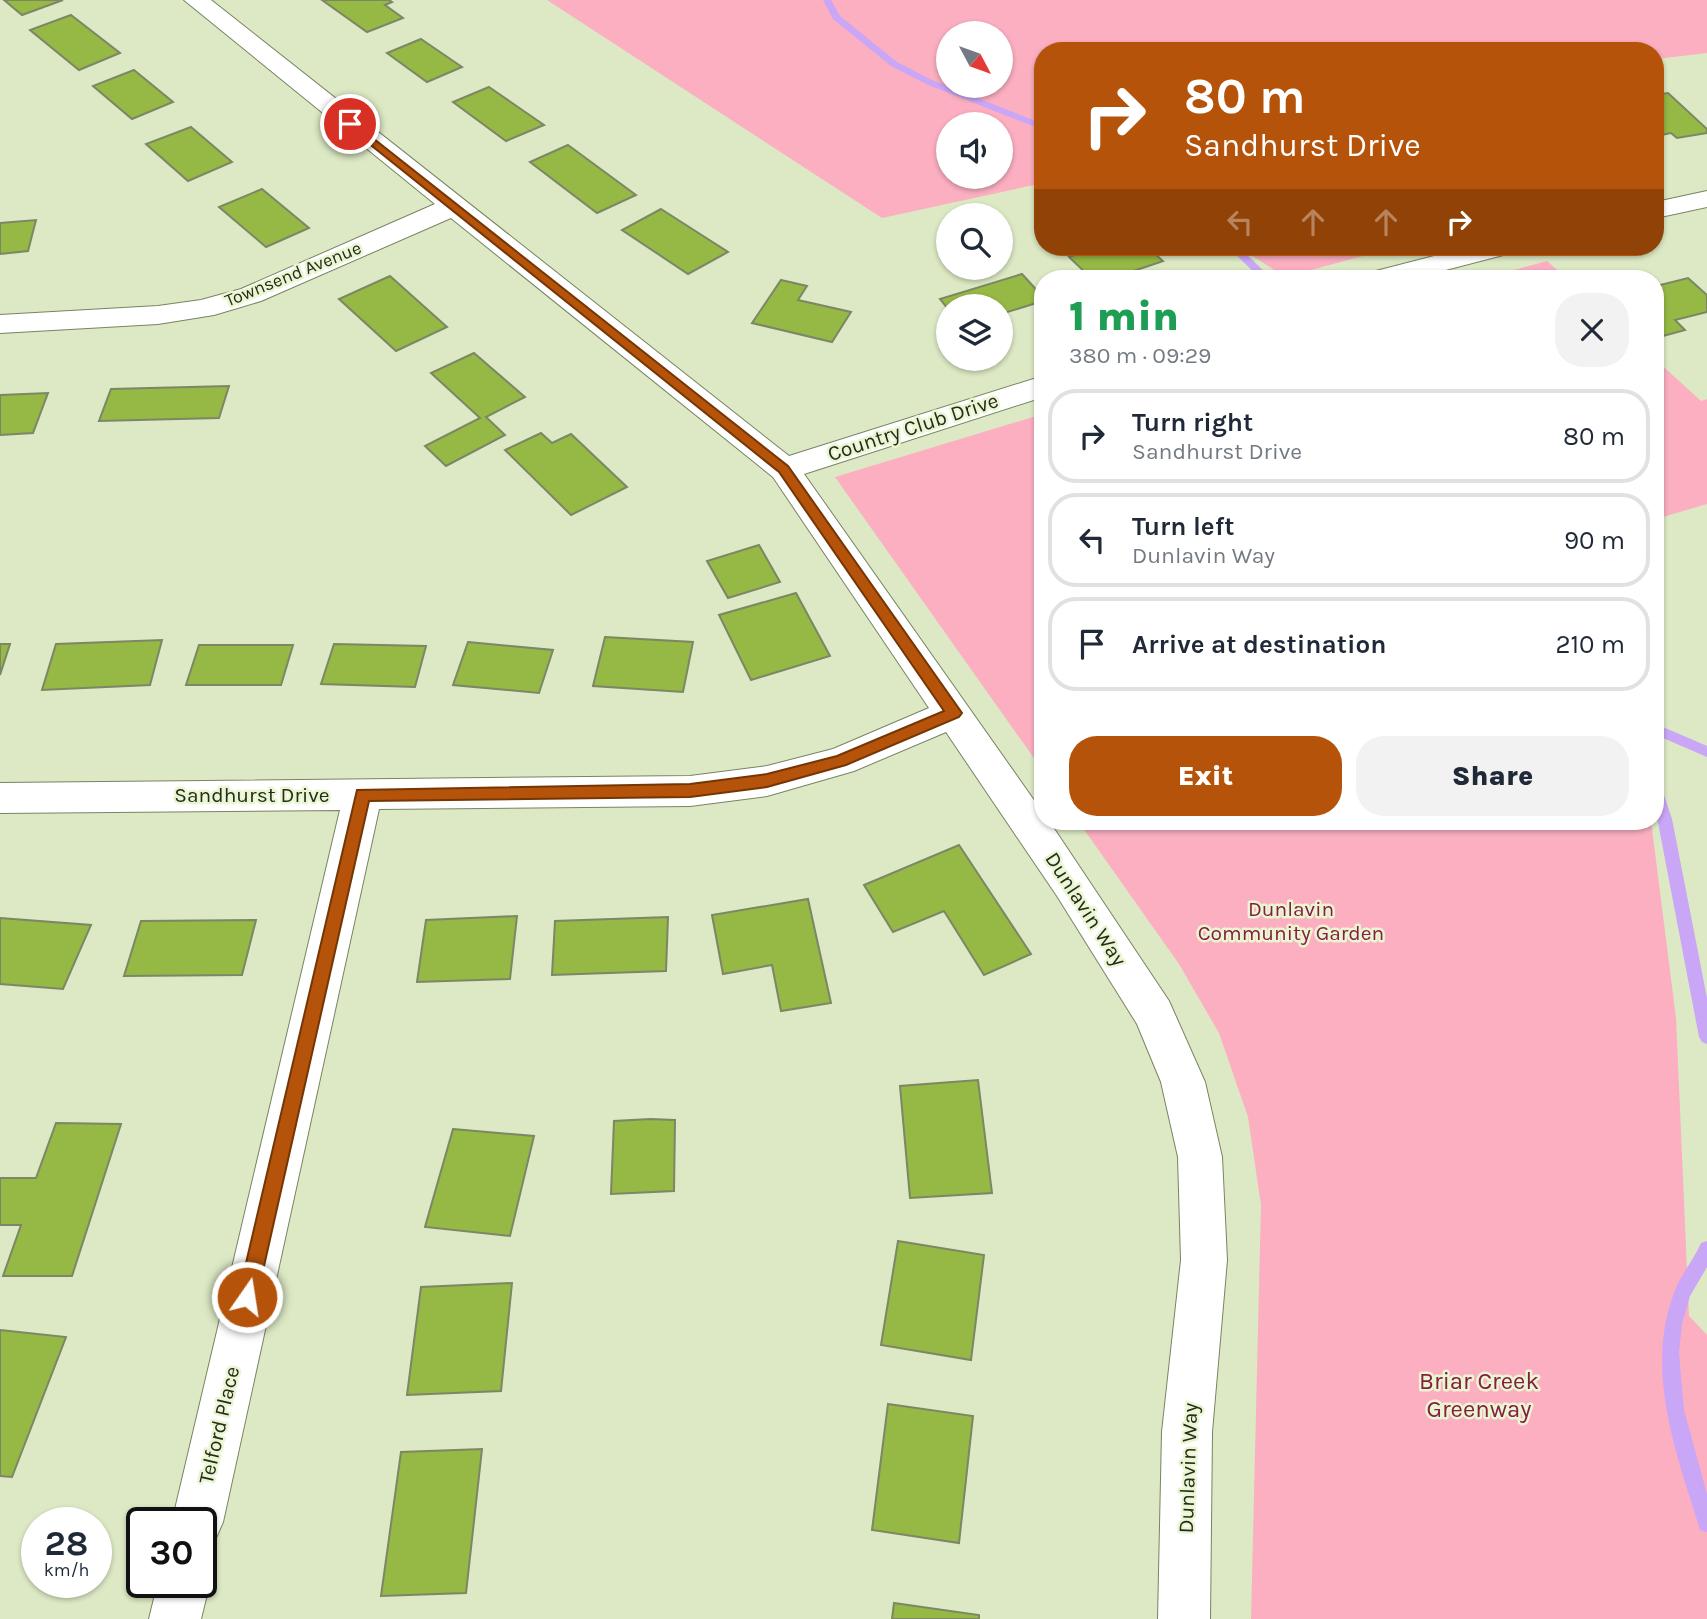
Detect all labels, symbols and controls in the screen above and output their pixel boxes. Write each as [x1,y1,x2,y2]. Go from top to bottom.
north arrow [936,21,1013,98]
map controls [936,21,1013,371]
text: 80 m [1184,68,1306,125]
icon: right [1069,70,1160,161]
pin [320,94,380,154]
icon: arrive [331,105,369,143]
button: sound [936,112,1013,189]
text: Sandhurst Drive [1184,127,1421,164]
button: search [936,203,1013,280]
icon: left [1221,203,1259,241]
icon: ahead [1294,203,1332,241]
icon: ahead [1367,203,1405,241]
icon: right [1440,203,1478,241]
street label: Townsend Avenue [222,237,364,311]
text: 1 min [1069,291,1179,341]
button: close [1555,293,1629,367]
button: layers [936,294,1013,371]
text: 380 m · 09:29 [1069,342,1211,369]
street label: Country Club Drive [825,388,1001,466]
text: Turn right [1132,407,1253,438]
icon: right [1073,417,1111,455]
text: 80 m [1563,421,1625,452]
text: Sandhurst Drive [1132,438,1302,465]
text: Turn left [1132,511,1234,542]
icon: left [1073,521,1111,559]
text: 90 m [1564,525,1625,556]
text: Dunlavin Way [1132,542,1275,569]
icon: arrive [1073,625,1111,663]
text: Arrive at destination [1132,629,1386,660]
text: 210 m [1555,629,1625,660]
button: Exit [1069,736,1342,816]
button: Share [1356,736,1629,816]
street label: Sandhurst Drive [174,783,330,807]
street label: Dunlavin Way [1040,848,1132,970]
park label: Dunlavin Community Garden [1198,897,1384,945]
position arrow [210,1260,284,1334]
street label: Telford Place [194,1364,244,1486]
park label: Briar Creek Greenway [1419,1367,1539,1423]
street label: Dunlavin Way [1174,1402,1202,1534]
speed limit sign: 30 [126,1507,217,1598]
text: 28 [45,1523,88,1564]
text: km/h [44,1559,89,1581]

